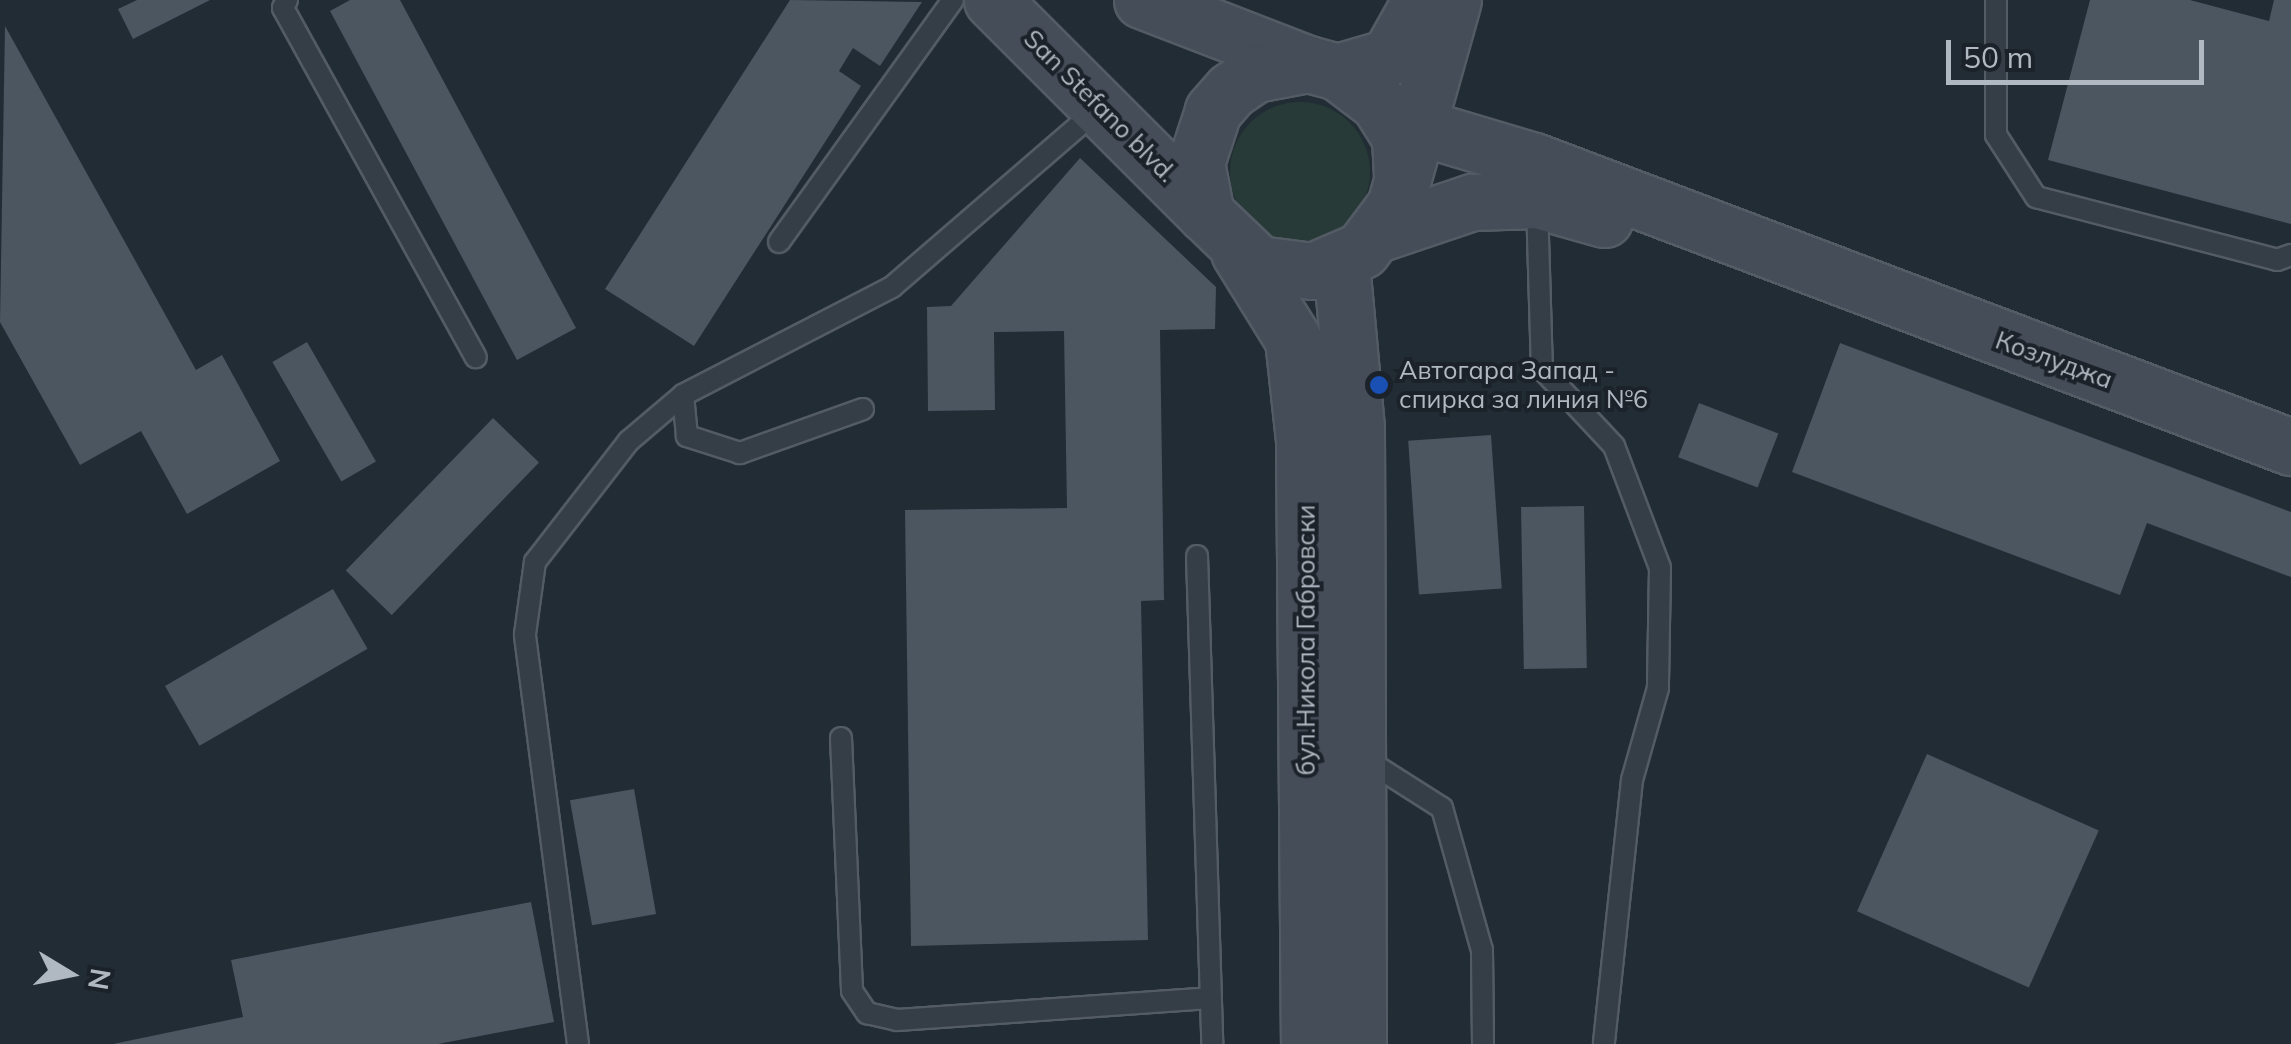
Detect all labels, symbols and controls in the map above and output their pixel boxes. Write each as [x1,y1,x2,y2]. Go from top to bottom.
scale bar [1951,20,2208,82]
street label: San Stefano blvd. [1018,24,1182,188]
text: 50 m [1963,38,2033,76]
street label: Козлуджа [1992,325,2116,395]
place label: Автогара Запад - спирка за линия №6 [1399,356,1648,415]
marker: Автогара Запад - спирка за линия №6 [1368,374,1390,396]
street label: бул.Никола Габровски [1291,505,1321,775]
north arrow [20,924,120,1024]
text: N [81,966,119,993]

